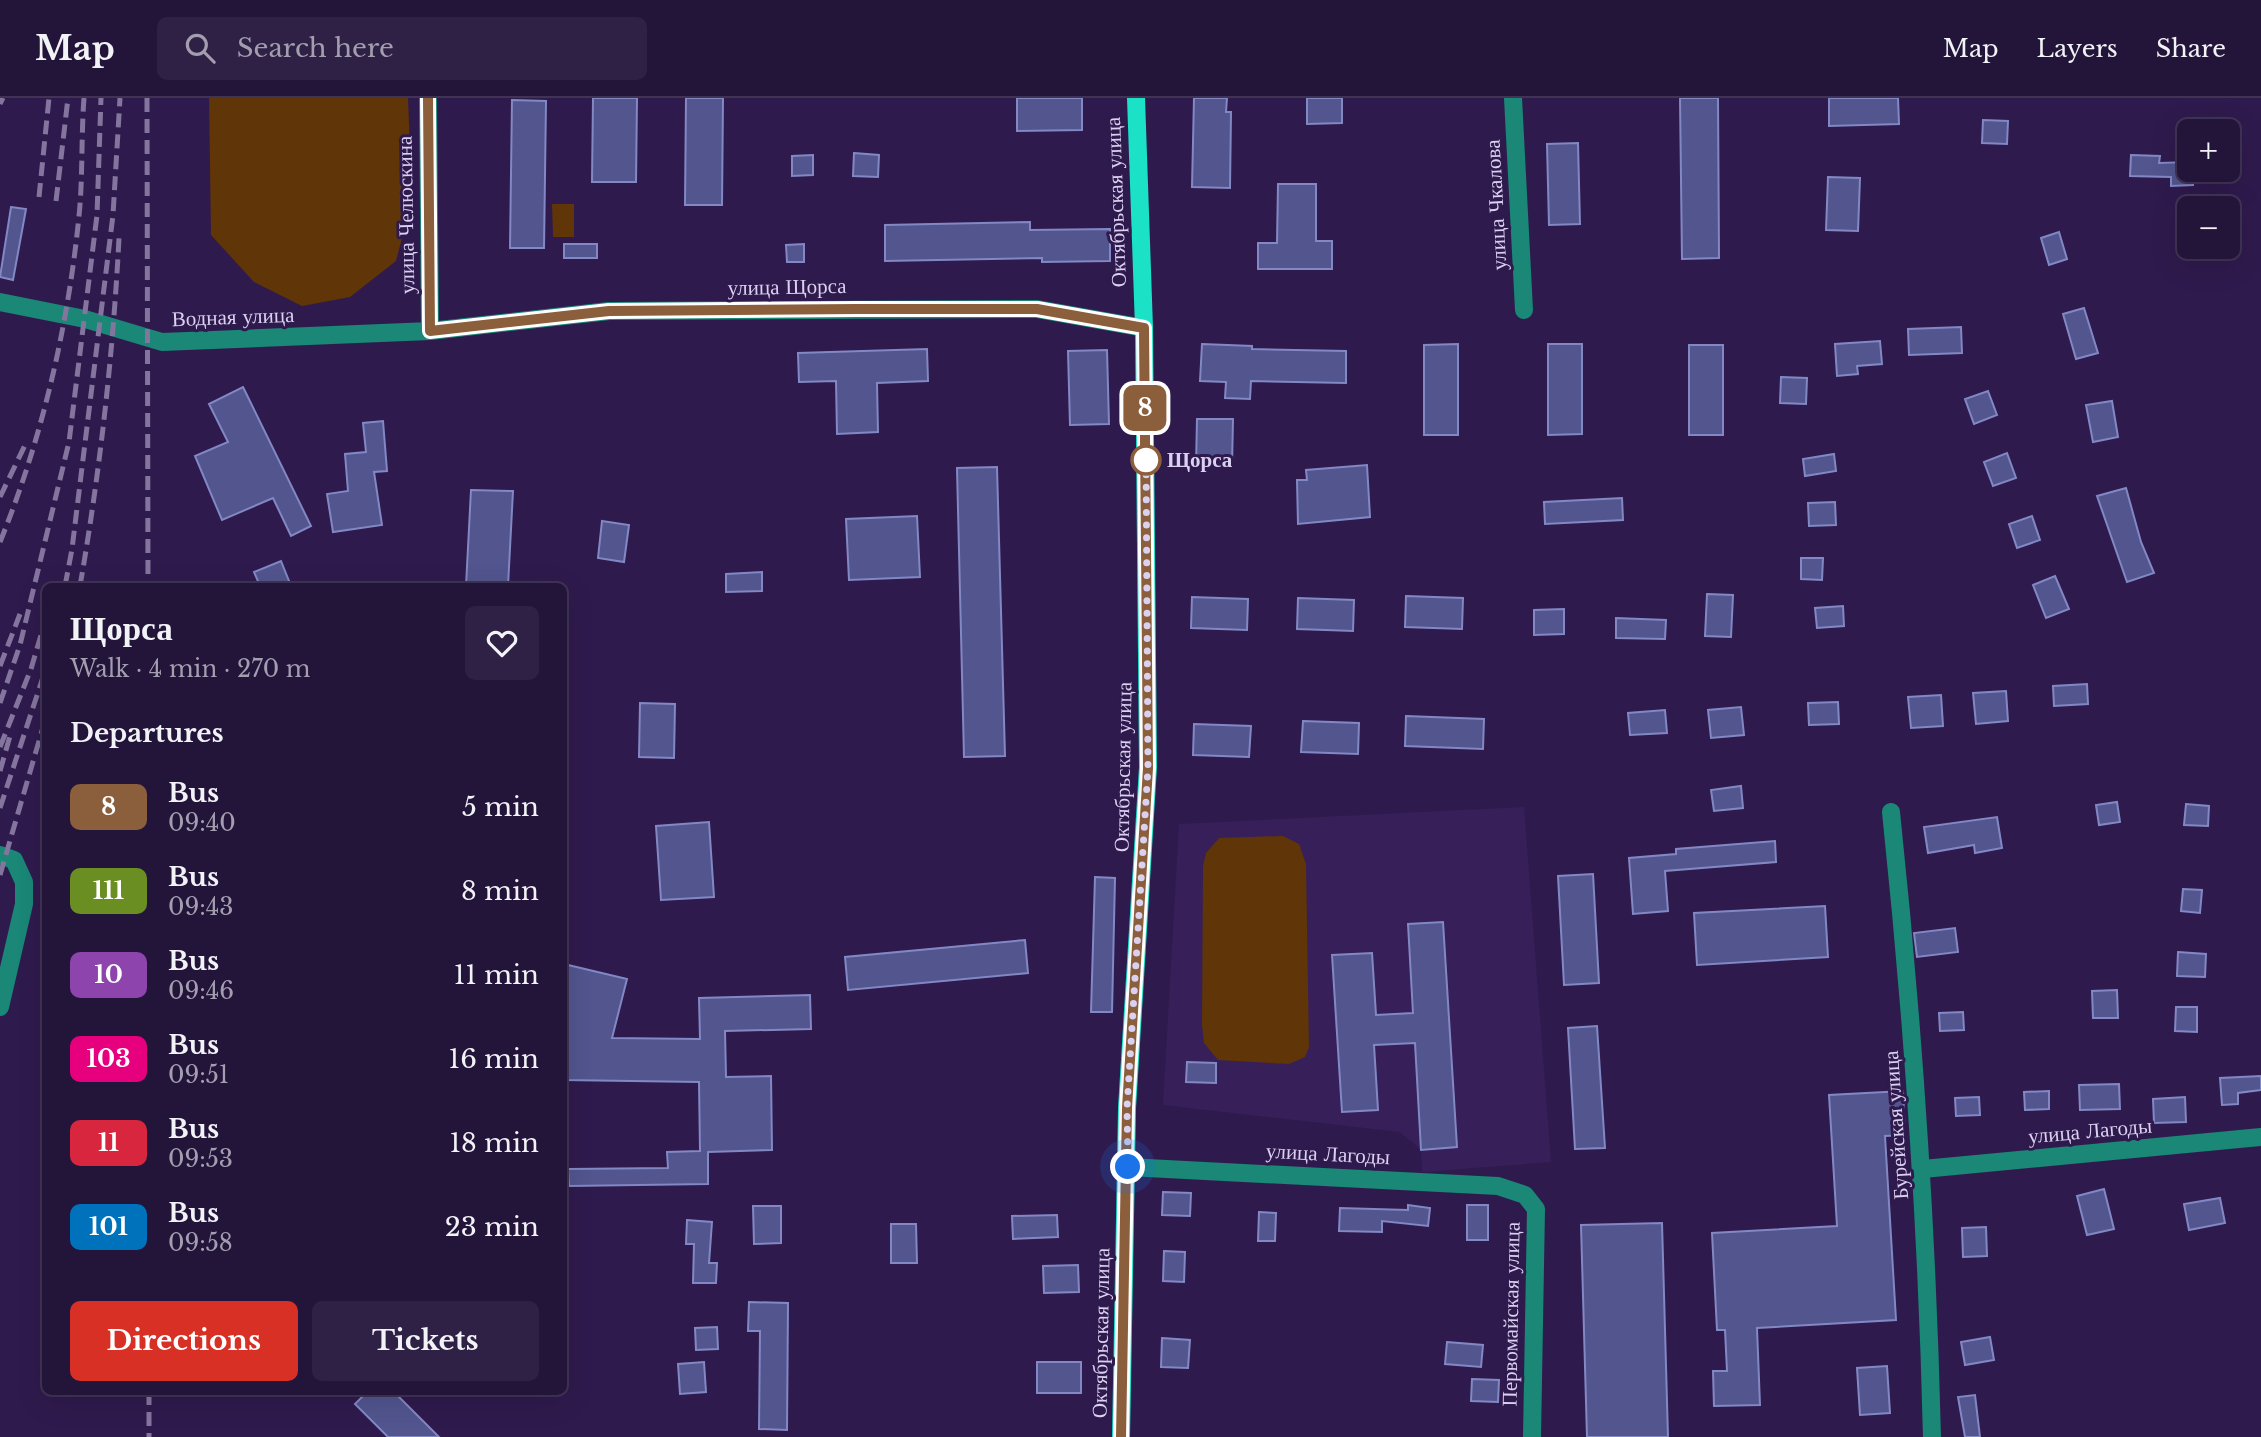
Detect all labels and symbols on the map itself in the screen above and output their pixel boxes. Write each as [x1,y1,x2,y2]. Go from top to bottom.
street label: Октябрьская улица [1100,116,1132,288]
street label: улица Челюскина [392,135,420,294]
street label: улица Чкалова [1480,138,1512,271]
street label: улица Щорса [727,273,847,301]
street label: Водная улица [171,302,295,332]
line badge: 8 [1122,385,1168,431]
marker: Щорса [1131,445,1161,475]
place label: Щорса [1167,447,1233,473]
street label: Октябрьская улица [1109,681,1137,852]
street label: Бурейская улица [1878,1049,1914,1200]
street label: улица Лагоды [2027,1113,2153,1149]
street label: улица Лагоды [1265,1138,1391,1170]
your location [1110,1149,1145,1184]
street label: Первомайская улица [1496,1221,1526,1407]
street label: Октябрьская улица [1087,1247,1115,1418]

